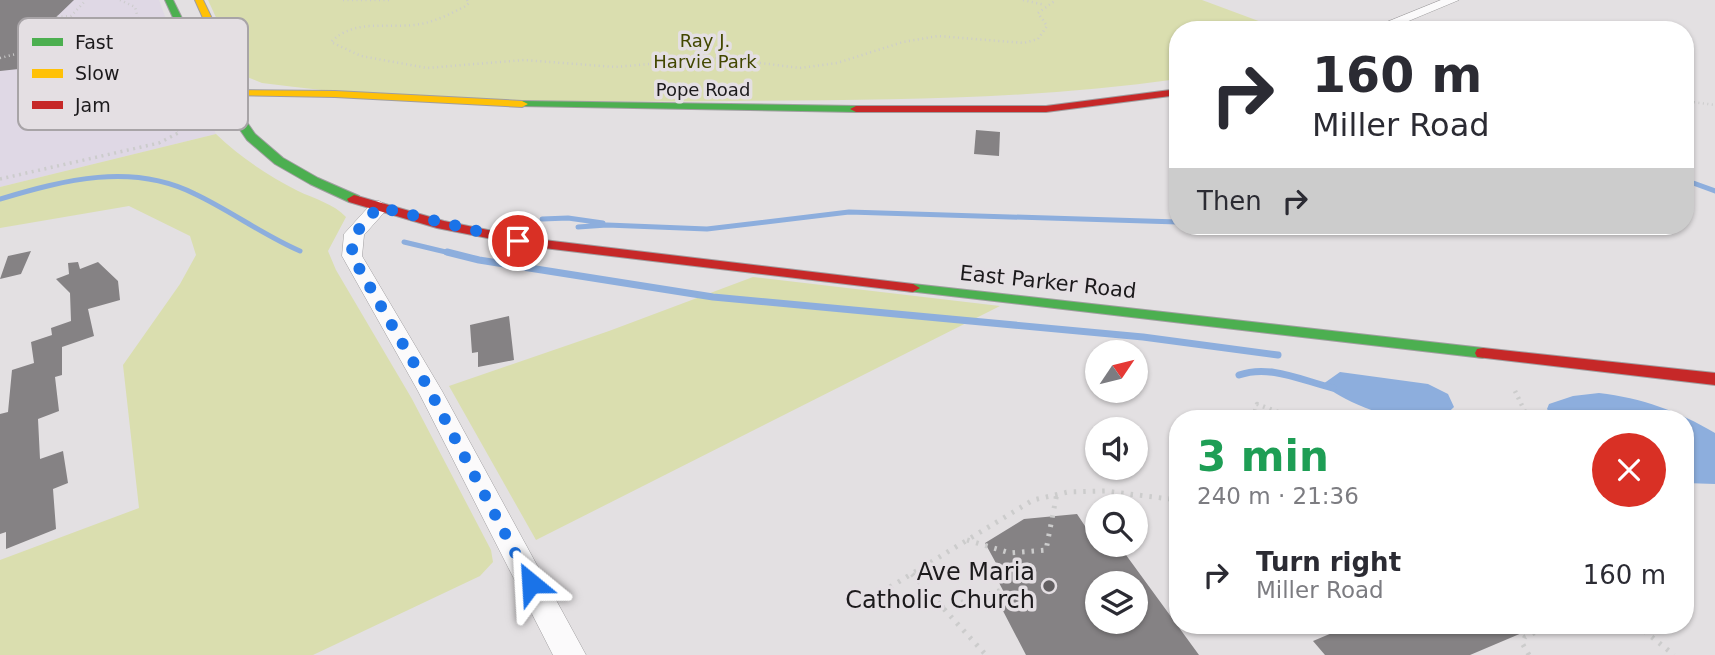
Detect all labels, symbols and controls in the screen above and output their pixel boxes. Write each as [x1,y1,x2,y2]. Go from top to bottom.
legend [18,18,248,130]
park label: Ray J. Harvie Park [653,30,757,72]
text: Fast [75,31,113,53]
text: 160 m [1312,47,1482,104]
icon: right [1197,49,1288,140]
text: Slow [75,62,120,84]
street label: Pope Road [656,79,750,100]
text: Jam [74,94,111,116]
text: Miller Road [1312,106,1490,144]
icon: right [1276,182,1314,220]
text: Then [1197,186,1262,216]
pin [488,211,548,271]
icon: arrive [499,222,537,260]
street label: East Parker Road [958,261,1138,303]
north arrow [1085,340,1148,402]
map controls [1085,340,1148,634]
button: sound [1085,417,1148,480]
text: 3 min [1197,432,1329,481]
button: close [1592,433,1666,507]
text: 240 m · 21:36 [1197,483,1359,509]
button: search [1085,494,1148,557]
position arrow [494,546,568,620]
text: Turn right [1256,547,1401,577]
icon: right [1197,556,1235,594]
place label: Ave Maria Catholic Church [845,558,1035,614]
text: 160 m [1583,560,1666,590]
button: layers [1085,571,1148,634]
text: Miller Road [1256,577,1384,603]
marker: Ave Maria Catholic Church [1041,578,1057,594]

